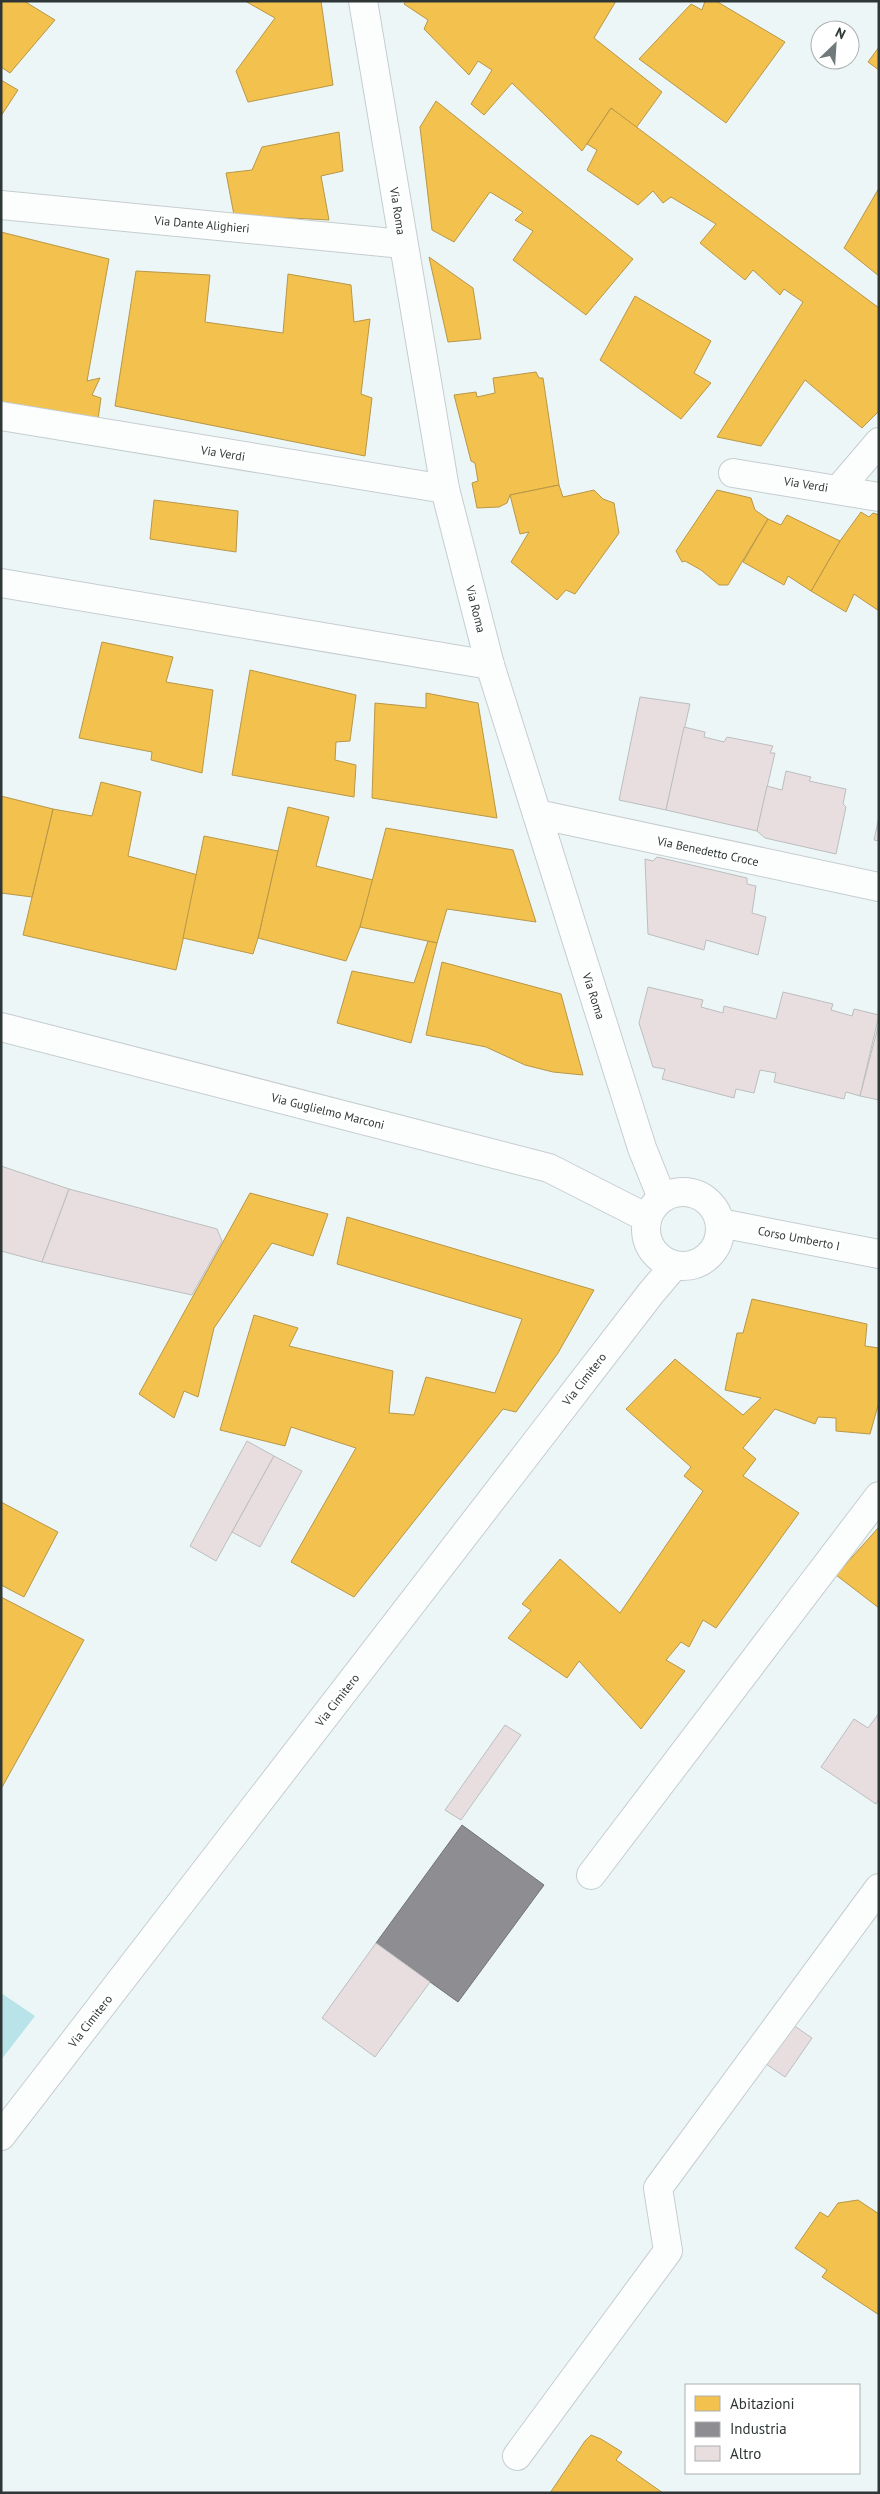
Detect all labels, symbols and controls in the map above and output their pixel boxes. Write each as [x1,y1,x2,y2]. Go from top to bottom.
north arrow [810,20,860,70]
text: N [833,23,848,43]
street label: Via Roma [387,185,409,236]
street label: Via Dante Alighieri [153,212,250,236]
street label: Via Verdi [199,442,246,464]
street label: Via Verdi [782,473,829,495]
street label: Via Roma [463,583,489,634]
street label: Via Benedetto Croce [655,833,760,869]
street label: Via Roma [579,970,609,1021]
street label: Via Guglielmo Marconi [269,1089,386,1132]
street label: Corso Umberto I [757,1223,841,1253]
street label: Via Cimitero [558,1350,609,1409]
street label: Via Cimitero [311,1671,362,1730]
street label: Via Cimitero [64,1992,115,2051]
legend [685,2384,860,2474]
text: Abitazioni [730,2394,794,2413]
text: Industria [730,2419,787,2438]
text: Altro [730,2444,761,2463]

